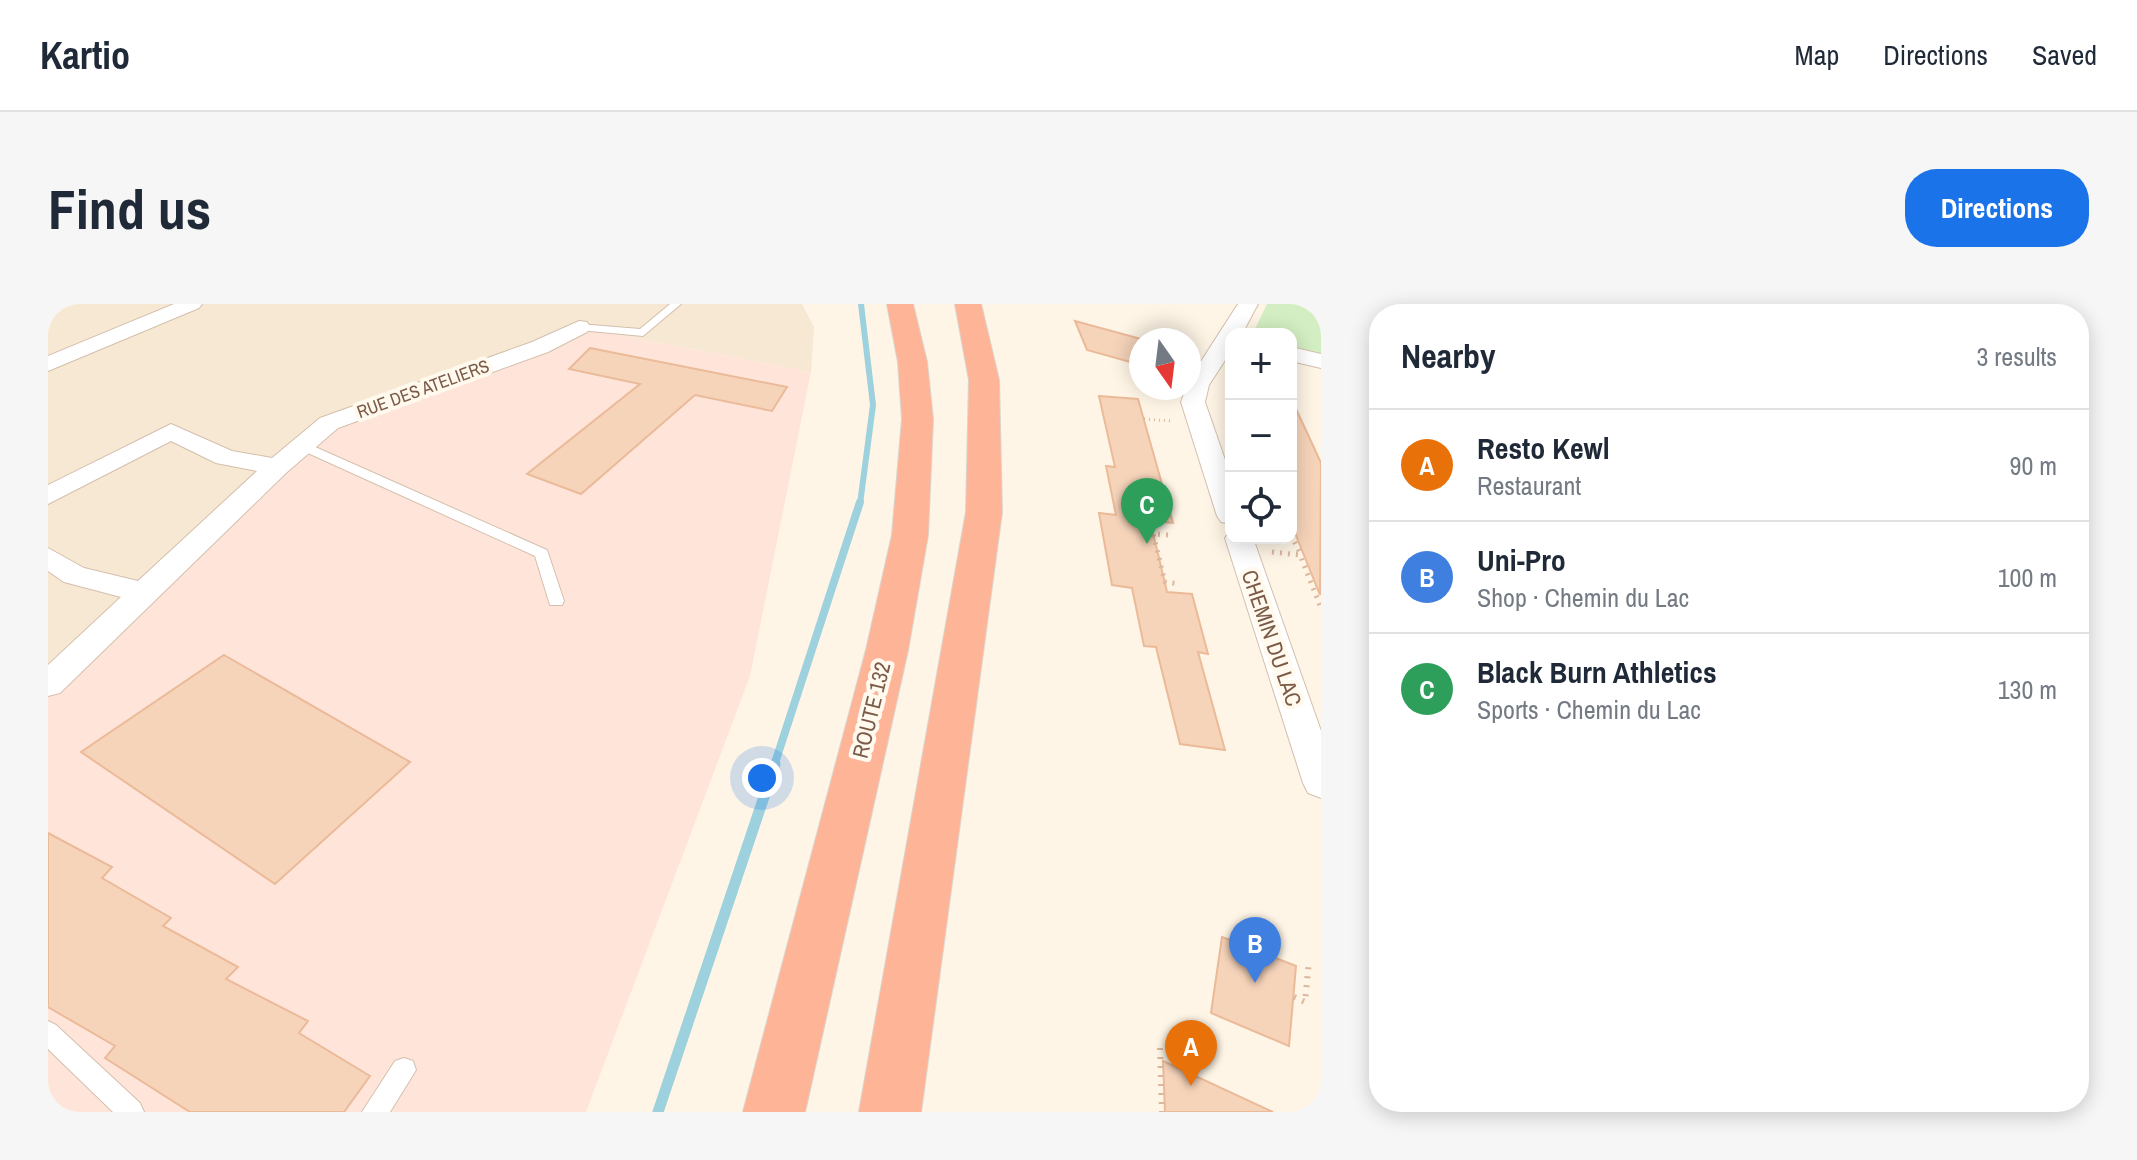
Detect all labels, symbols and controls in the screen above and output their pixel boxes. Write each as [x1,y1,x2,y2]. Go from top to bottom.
text: Kartio [40,30,130,81]
text: Map [1795,36,1839,74]
text: Directions [1883,36,1988,74]
text: Saved [2032,36,2097,74]
button: Directions [1905,169,2089,247]
text: Find us [48,171,211,246]
north arrow [1129,328,1201,400]
map controls [1225,328,1297,544]
button: + [1225,328,1297,400]
text: Nearby [1401,333,1496,379]
text: 3 results [1976,339,2057,374]
street label: RUE DES ATELIERS [353,353,493,424]
button: − [1225,400,1297,472]
text: Resto Kewl [1477,428,1610,468]
text: A [1419,448,1435,483]
text: 90 m [2010,448,2057,483]
text: Restaurant [1477,468,1581,503]
button: locate [1225,472,1297,544]
pin: C [1121,478,1173,544]
text: Uni-Pro [1477,540,1566,580]
text: B [1419,560,1435,595]
text: 100 m [1998,560,2057,595]
street label: CHEMIN DU LAC [1235,566,1309,710]
text: Shop · Chemin du Lac [1477,580,1689,615]
text: Black Burn Athletics [1477,652,1717,692]
street label: ROUTE 132 [845,659,897,761]
text: C [1419,672,1435,707]
text: 130 m [1998,672,2057,707]
text: Sports · Chemin du Lac [1477,692,1701,727]
your location [742,758,782,798]
pin: B [1229,917,1281,983]
pin: A [1165,1020,1217,1086]

